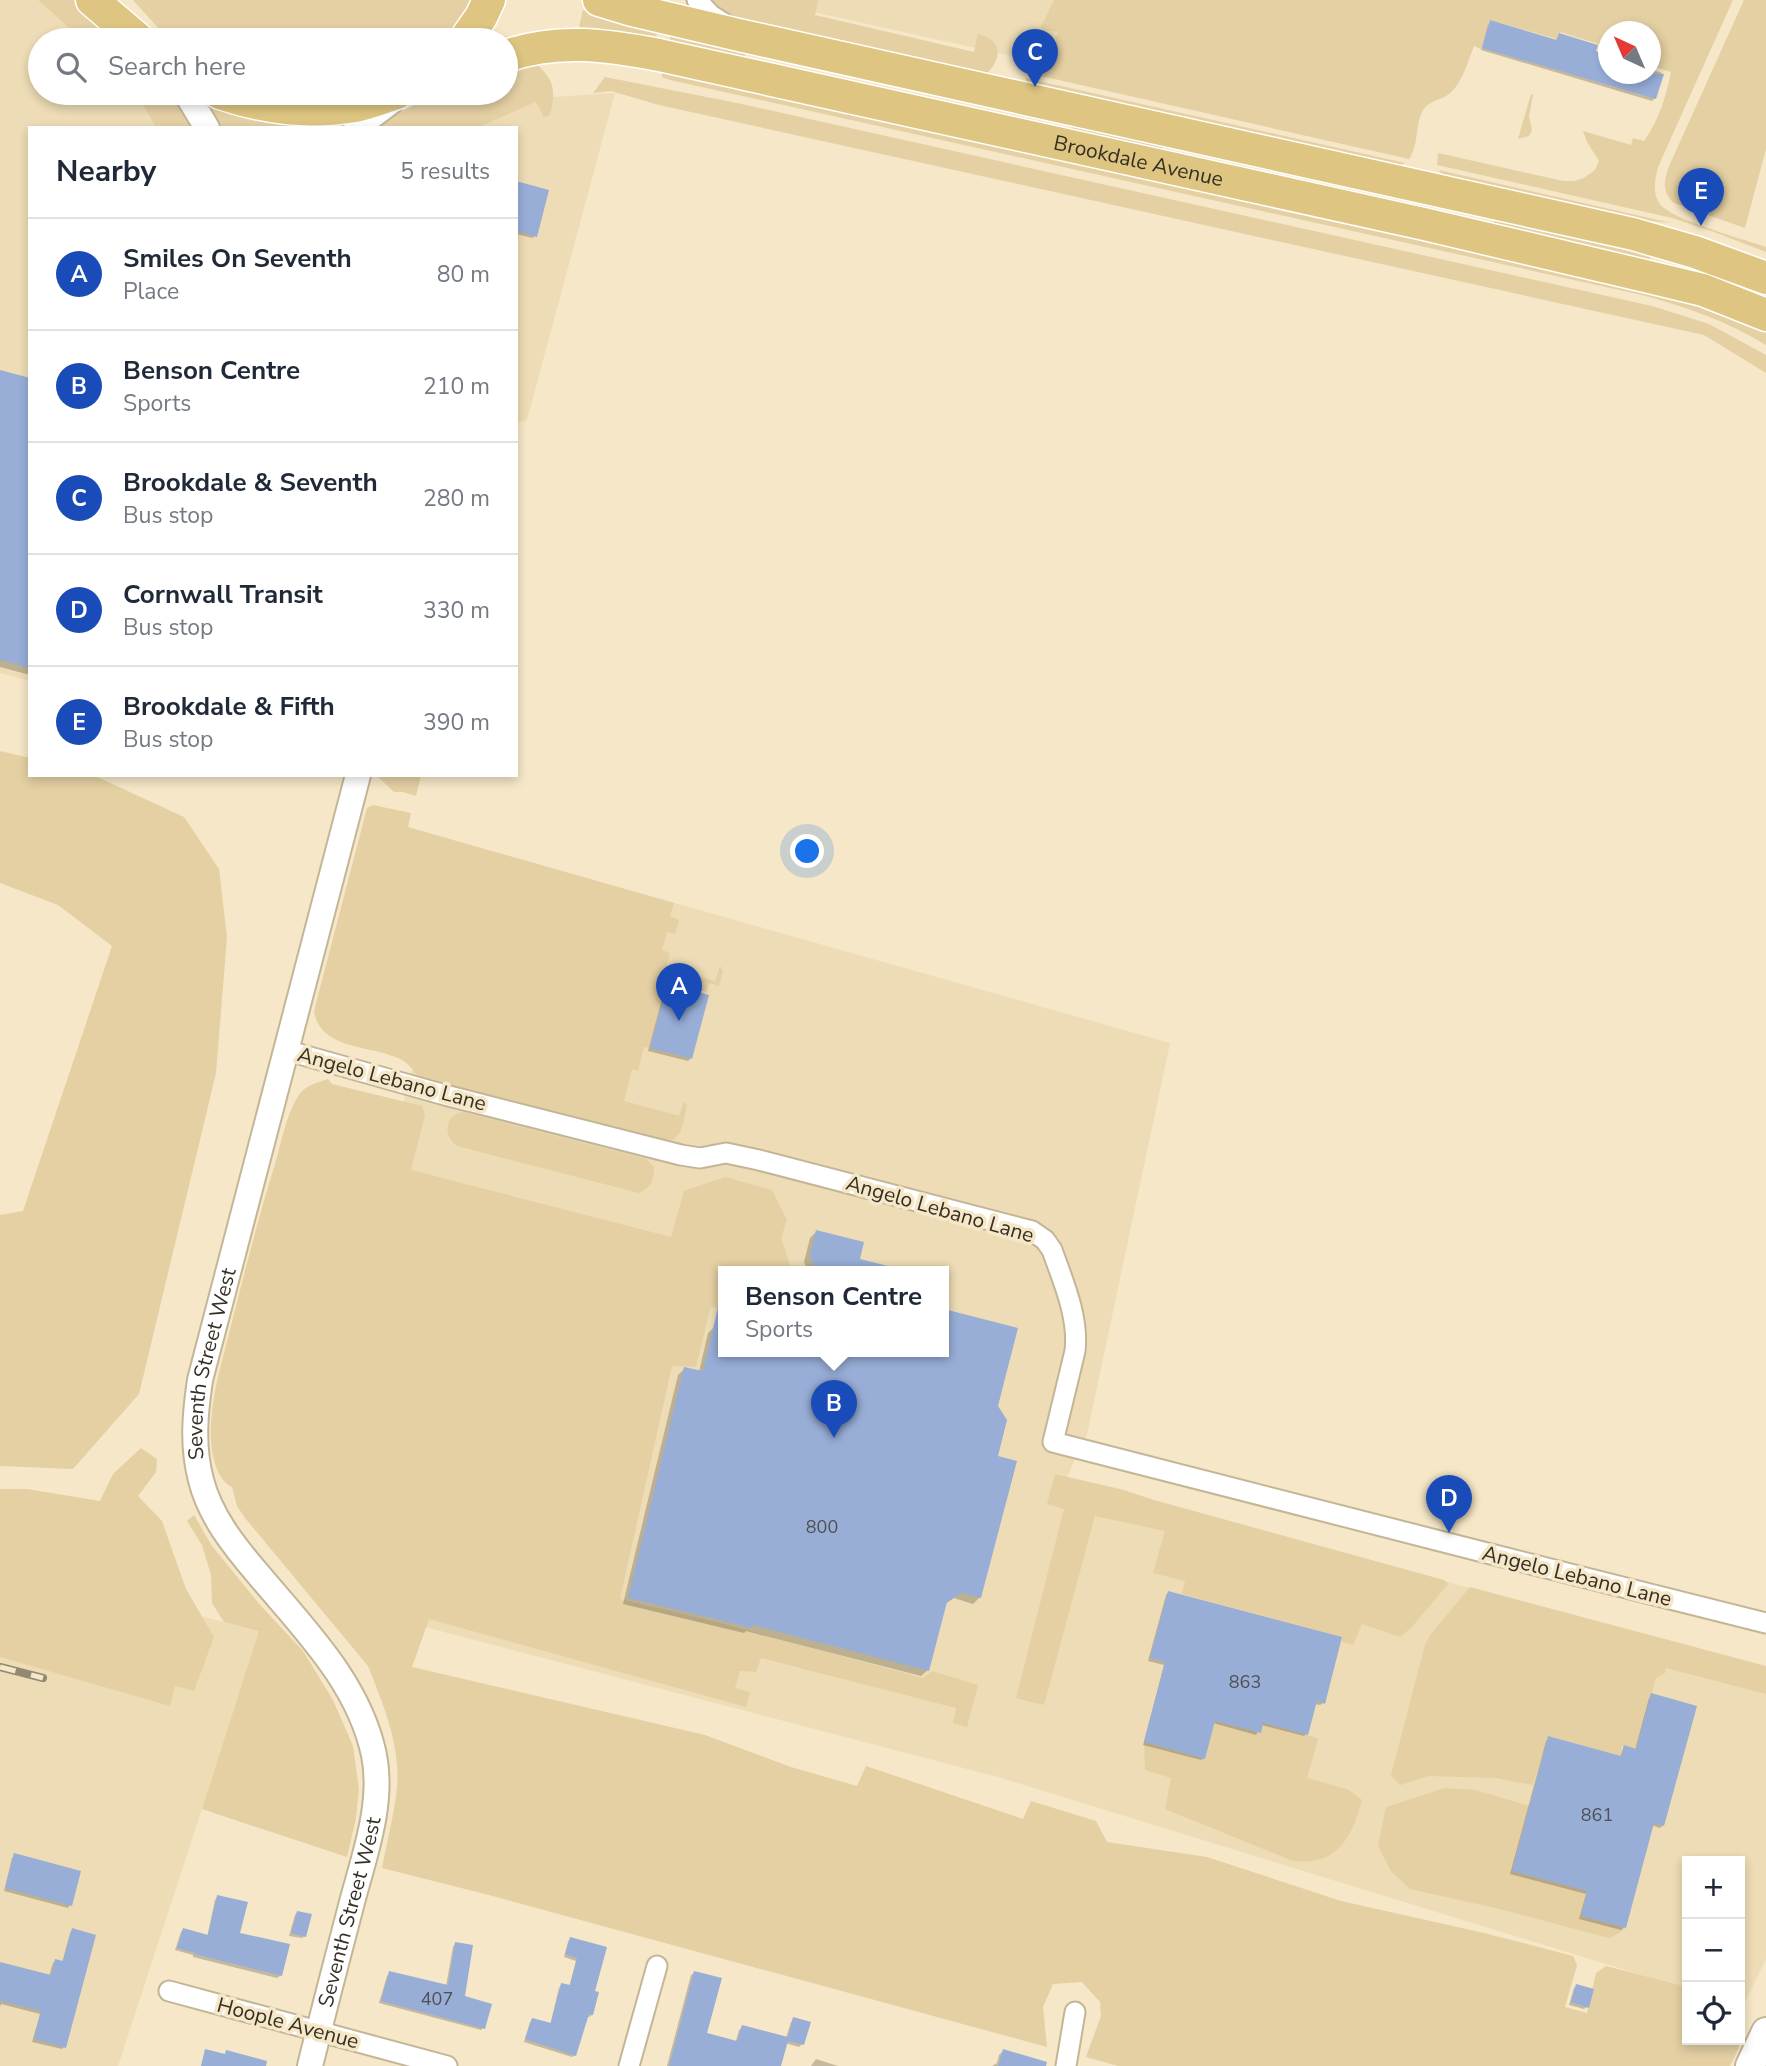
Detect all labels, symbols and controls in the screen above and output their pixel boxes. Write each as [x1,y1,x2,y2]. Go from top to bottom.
north arrow [1598,21,1661,84]
search box [28,28,518,105]
pin: C [1012,29,1058,87]
icon: search [52,48,90,86]
text: Search here [108,49,246,84]
street label: Brookdale Avenue [1051,129,1226,193]
text: Nearby [56,151,156,192]
text: 5 results [400,156,490,187]
pin: E [1678,168,1724,226]
text: Smiles On Seventh [123,241,352,276]
text: A [70,259,88,290]
text: 80 m [437,259,490,290]
text: Place [123,276,179,307]
text: Benson Centre [123,353,300,388]
text: B [71,371,87,402]
text: 210 m [423,371,490,402]
text: Sports [123,388,191,419]
text: Brookdale & Seventh [123,465,378,500]
text: C [71,483,87,514]
text: 280 m [423,483,490,514]
text: Bus stop [123,500,214,531]
text: Cornwall Transit [123,577,323,612]
text: D [70,595,88,626]
text: 330 m [423,595,490,626]
text: Bus stop [123,612,214,643]
text: Brookdale & Fifth [123,689,335,724]
text: E [72,707,86,738]
text: 390 m [423,707,490,738]
text: Bus stop [123,724,214,755]
your location [790,834,824,868]
pin: A [656,963,702,1021]
street label: Angelo Lebano Lane [294,1040,490,1118]
street label: Angelo Lebano Lane [843,1169,1037,1249]
street label: Seventh Street West [181,1264,243,1461]
popup [718,1266,949,1357]
text: Benson Centre [745,1279,922,1314]
text: Sports [745,1314,813,1345]
pin: B [811,1380,857,1438]
pin: D [1426,1475,1472,1533]
house number: 800 [806,1515,838,1539]
street label: Angelo Lebano Lane [1479,1539,1675,1613]
house number: 863 [1229,1670,1261,1694]
house number: 861 [1581,1803,1613,1827]
street label: Seventh Street West [311,1814,387,2010]
map controls [1682,1856,1745,2045]
button: + [1682,1856,1745,1919]
button: − [1682,1919,1745,1982]
button: locate [1682,1982,1745,2045]
house number: 407 [421,1987,453,2011]
street label: Hoople Avenue [214,1991,362,2055]

